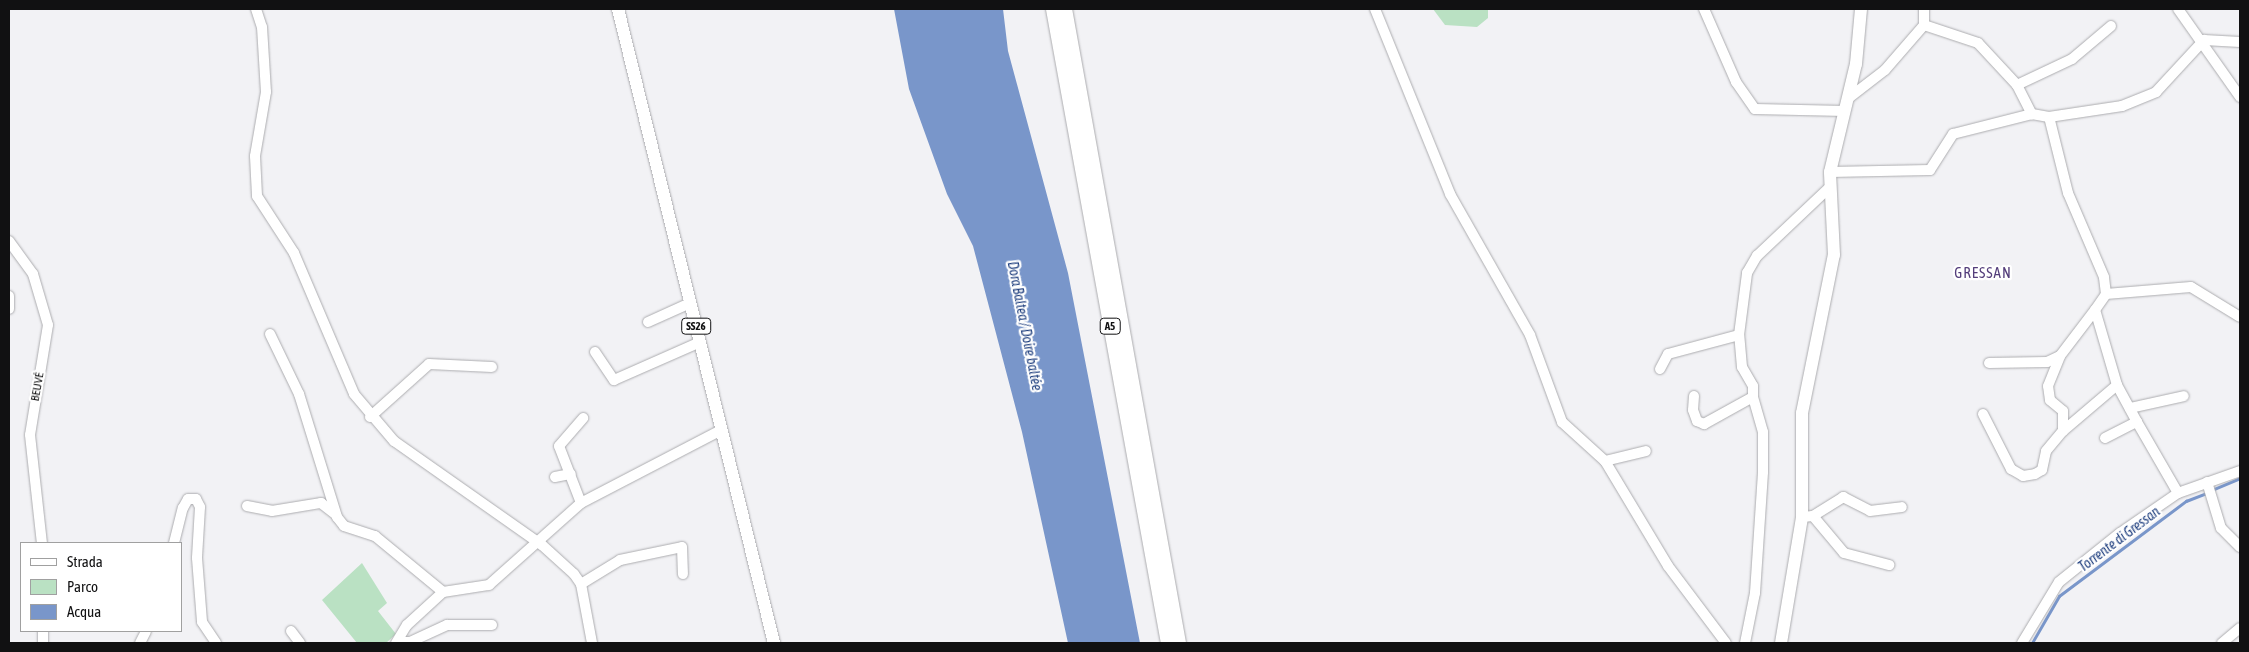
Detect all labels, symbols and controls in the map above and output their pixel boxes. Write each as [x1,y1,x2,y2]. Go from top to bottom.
water label: Dora Baltea / Doire baltée [1004,260,1046,392]
district label: GRESSAN [1953,264,2013,282]
road number: SS26 [681,318,711,334]
road number: A5 [1099,318,1121,334]
street label: BEUVÉ [28,372,48,402]
water label: Torrente di Gressan [2075,503,2163,575]
legend [20,542,182,632]
text: Strada [67,553,103,570]
text: Parco [67,578,98,595]
text: Acqua [67,603,101,620]

